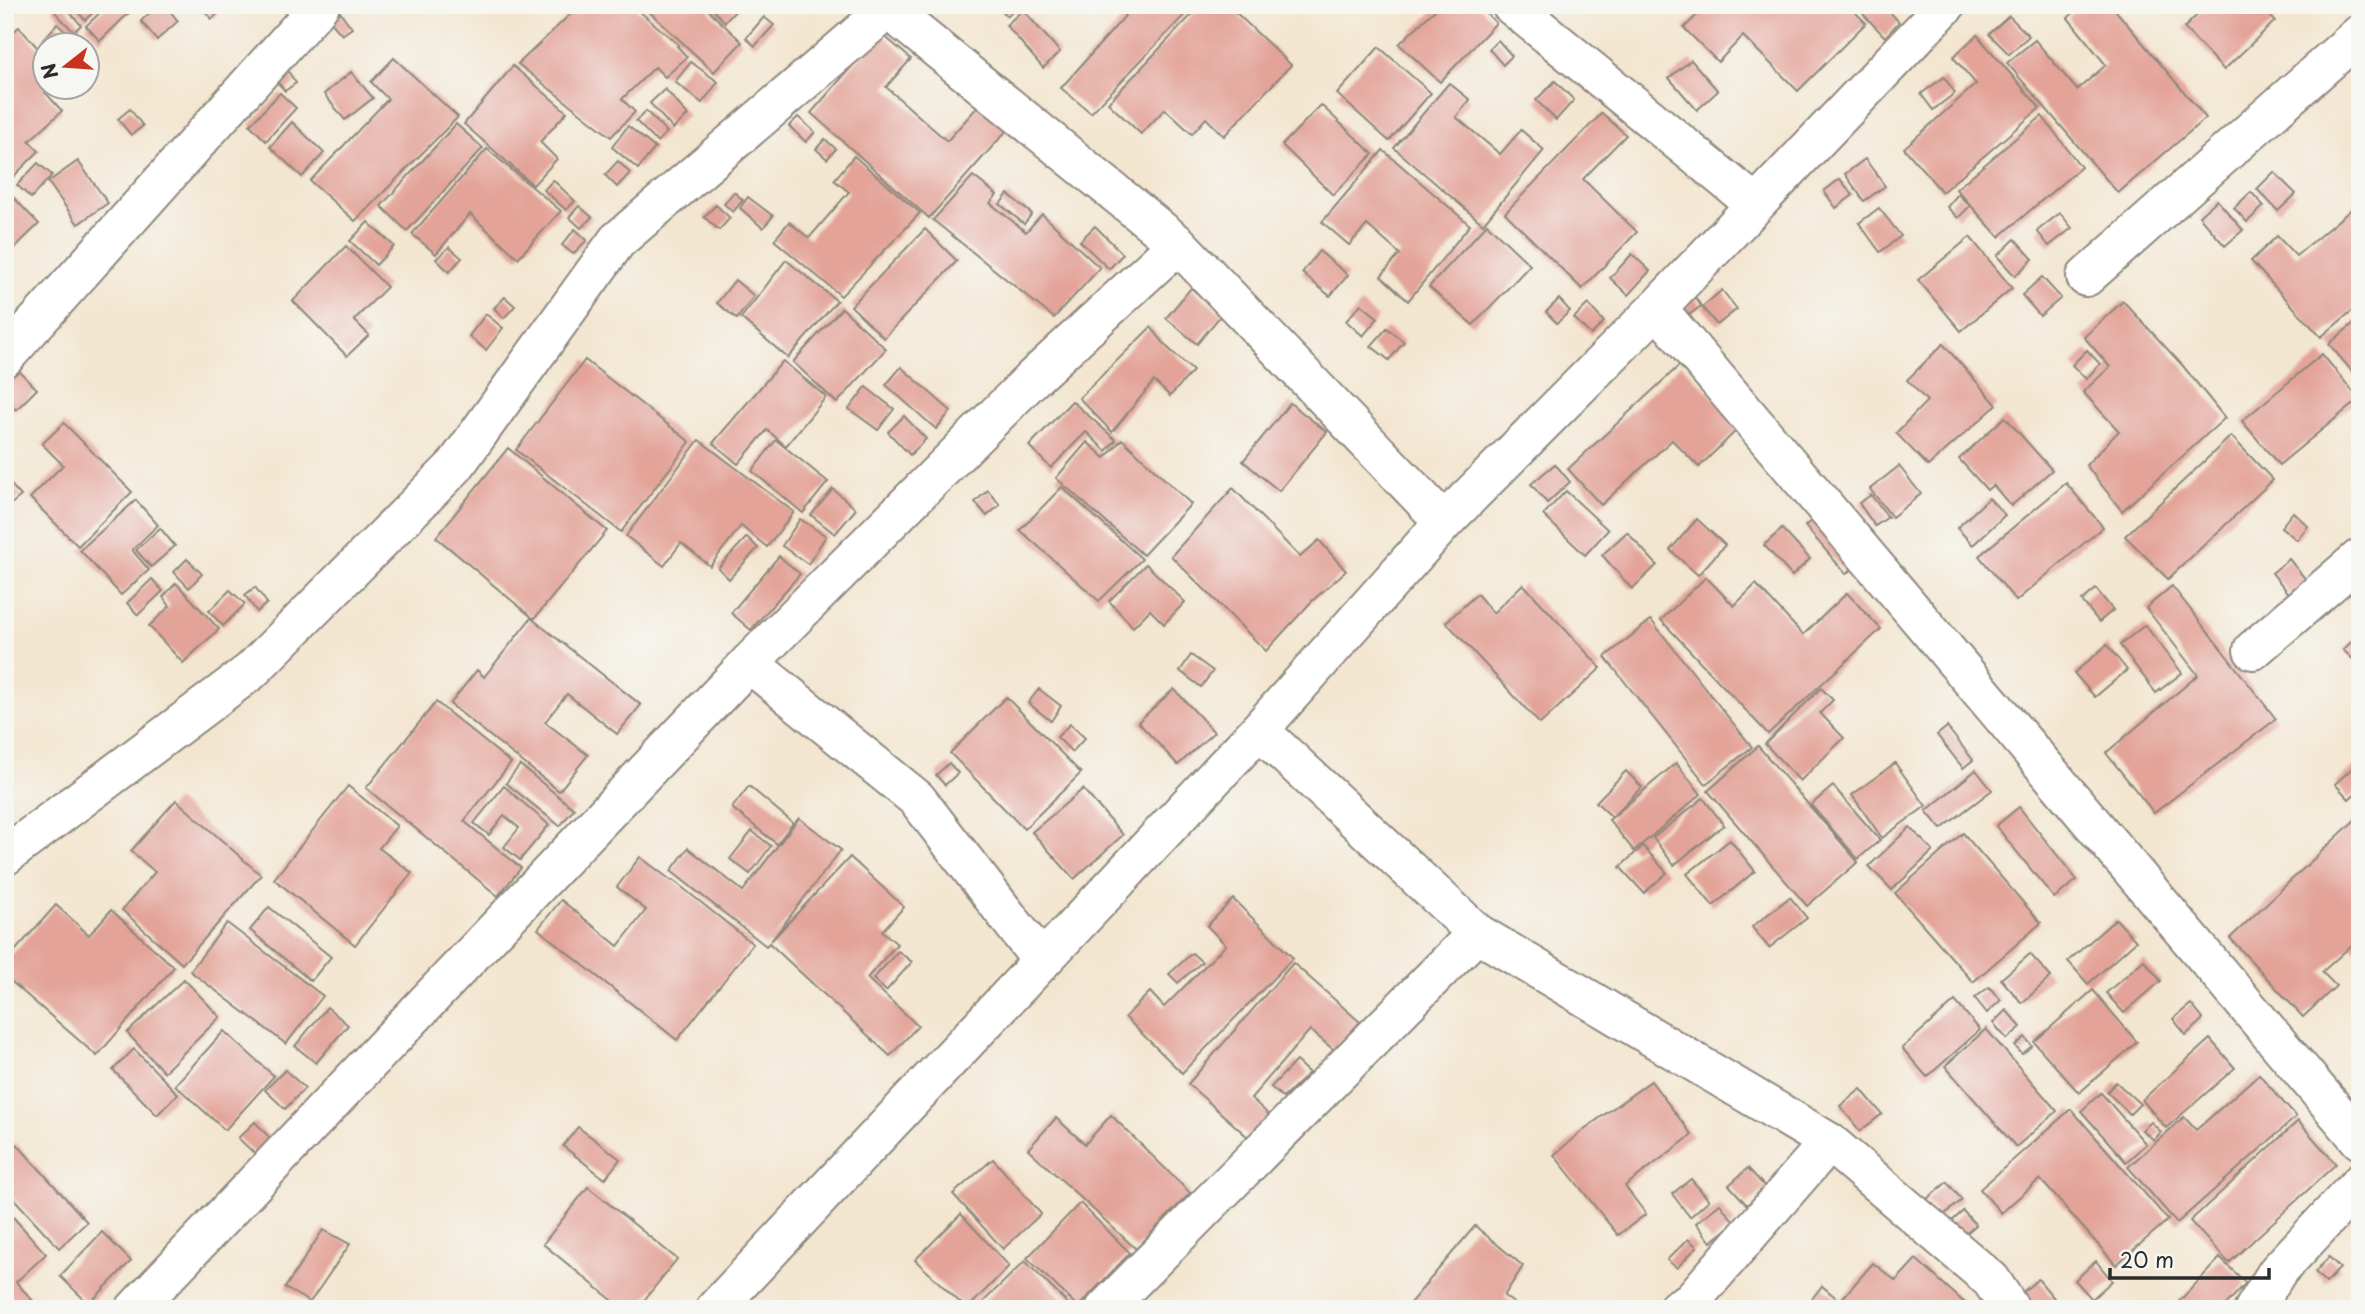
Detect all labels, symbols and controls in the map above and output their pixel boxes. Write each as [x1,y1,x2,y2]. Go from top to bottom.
north arrow [32,32,102,102]
text: N [33,60,64,83]
scale bar [2110,1237,2269,1281]
text: 20 m [2120,1243,2174,1275]

